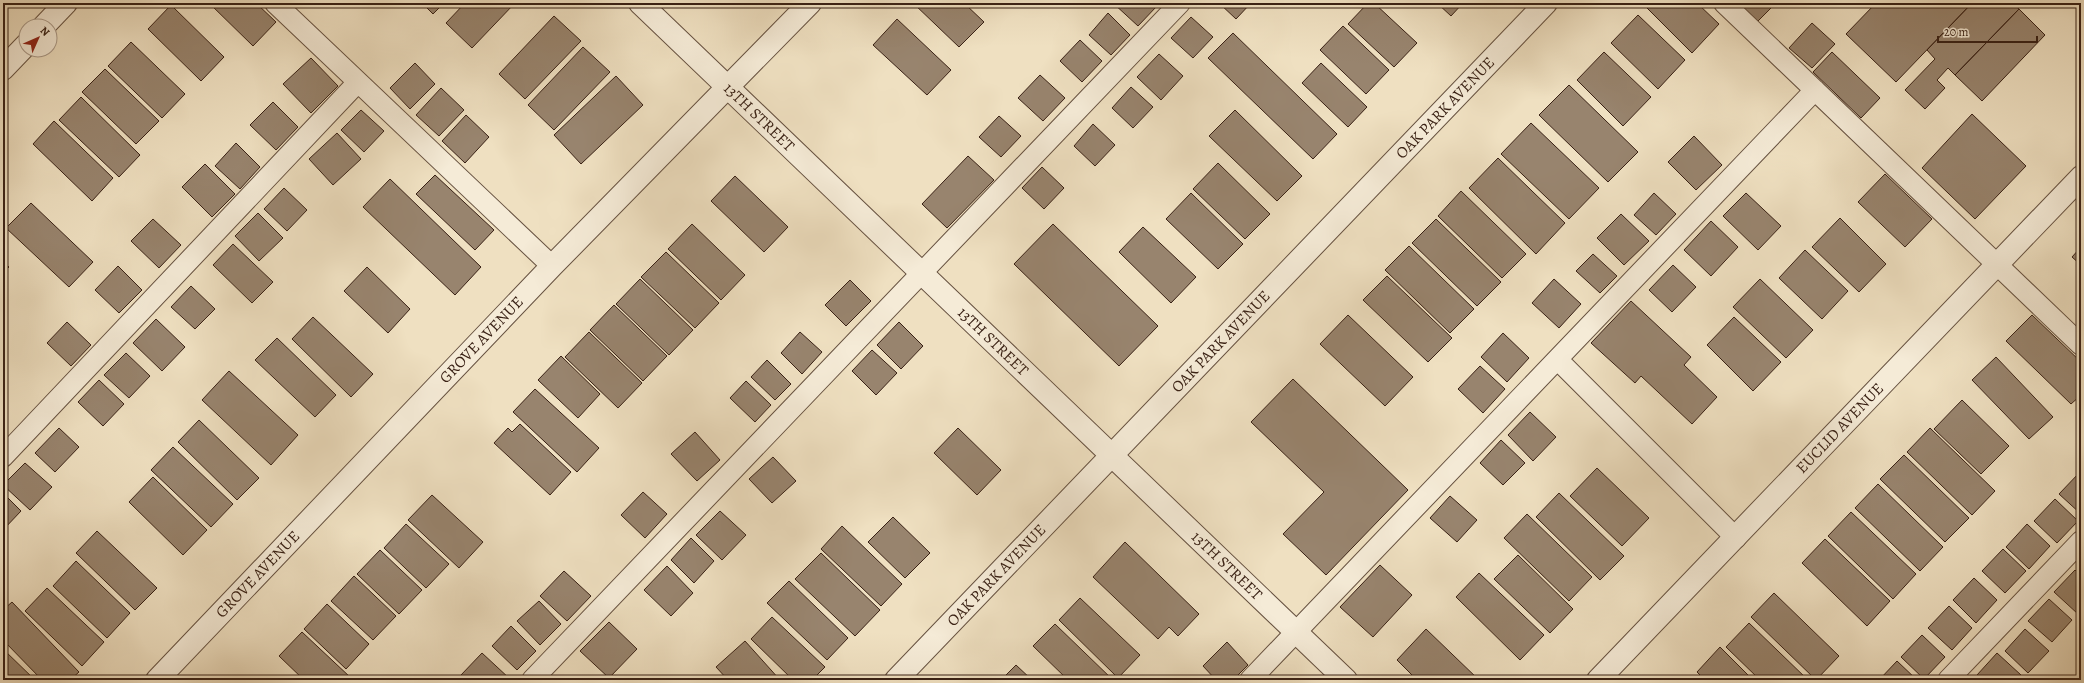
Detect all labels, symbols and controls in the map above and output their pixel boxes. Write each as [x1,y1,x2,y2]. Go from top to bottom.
north arrow [18,18,58,58]
scale bar [1938,18,2037,44]
text: N [37,23,53,39]
text: 20 m [1944,24,1968,40]
street label: OAK PARK AVENUE [1391,52,1500,164]
street label: 13TH STREET [719,78,800,157]
street label: OAK PARK AVENUE [1166,286,1275,398]
street label: GROVE AVENUE [434,291,528,388]
street label: 13TH STREET [953,302,1034,381]
street label: EUCLID AVENUE [1791,378,1889,479]
street label: OAK PARK AVENUE [942,519,1051,631]
street label: GROVE AVENUE [211,526,305,623]
street label: 13TH STREET [1186,526,1267,605]

